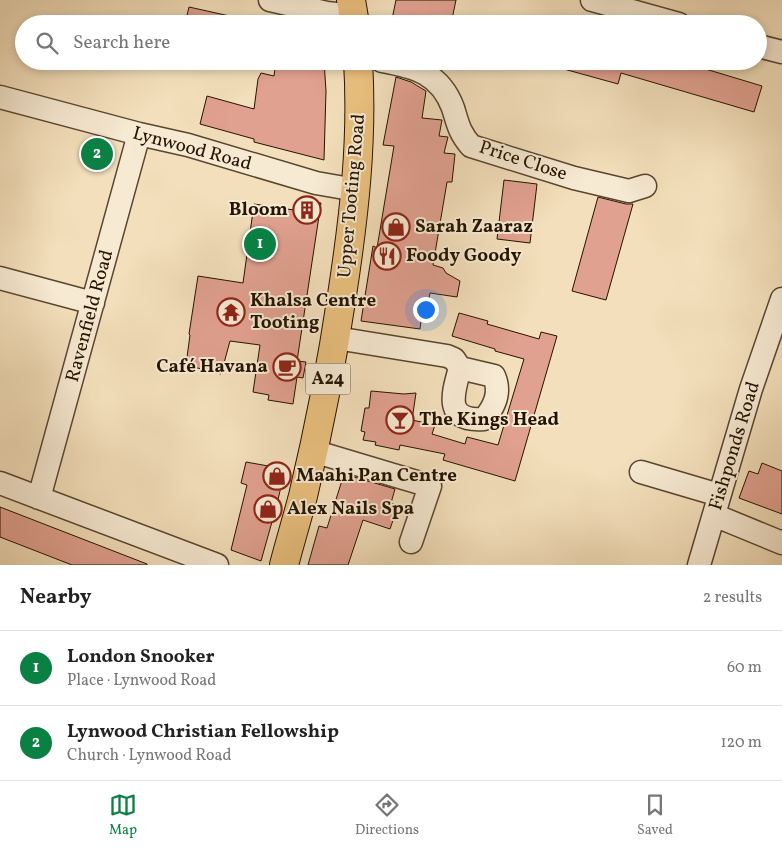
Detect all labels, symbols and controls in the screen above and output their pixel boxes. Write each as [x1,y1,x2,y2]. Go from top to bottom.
search box [15,15,767,70]
icon: search [33,29,61,57]
text: Search here [73,30,170,56]
street label: Upper Tooting Road [332,113,372,279]
street label: Lynwood Road [130,121,254,177]
pin: 2 [81,135,113,173]
street label: Price Close [476,135,570,187]
building icon: Bloom [292,195,322,225]
place label: Bloom [229,197,288,223]
shop icon: Sarah Zaaraz [381,212,411,242]
place label: Sarah Zaaraz [415,214,533,240]
pin: 1 [244,225,276,263]
restaurant icon: Foody Goody [372,241,402,271]
place label: Foody Goody [406,243,522,269]
street label: Ravenfield Road [60,247,120,385]
place label: Khalsa Centre Tooting [250,288,376,336]
temple icon: Khalsa Centre Tooting [216,297,246,327]
your location [413,297,439,323]
cafe icon: Café Havana [272,352,302,382]
place label: Café Havana [156,354,268,380]
road number: A24 [306,364,350,394]
street label: Fishponds Road [703,379,767,513]
bar icon: The Kings Head [385,405,415,435]
place label: The Kings Head [419,407,560,433]
shop icon: Maahi Pan Centre [262,461,292,491]
place label: Maahi Pan Centre [296,463,457,489]
shop icon: Alex Nails Spa [253,494,283,524]
place label: Alex Nails Spa [287,496,414,522]
text: Nearby [20,583,91,612]
text: 2 results [703,587,762,609]
text: London Snooker [67,644,215,670]
text: 1 [33,657,39,679]
text: 60 m [727,657,762,679]
text: Place · Lynwood Road [67,670,216,692]
text: Lynwood Christian Fellowship [67,719,339,745]
text: 2 [32,732,40,754]
text: 120 m [720,732,762,754]
text: Church · Lynwood Road [67,745,232,767]
tab: Map [109,791,137,840]
tab: Directions [355,791,419,840]
tab: Saved [637,791,673,840]

